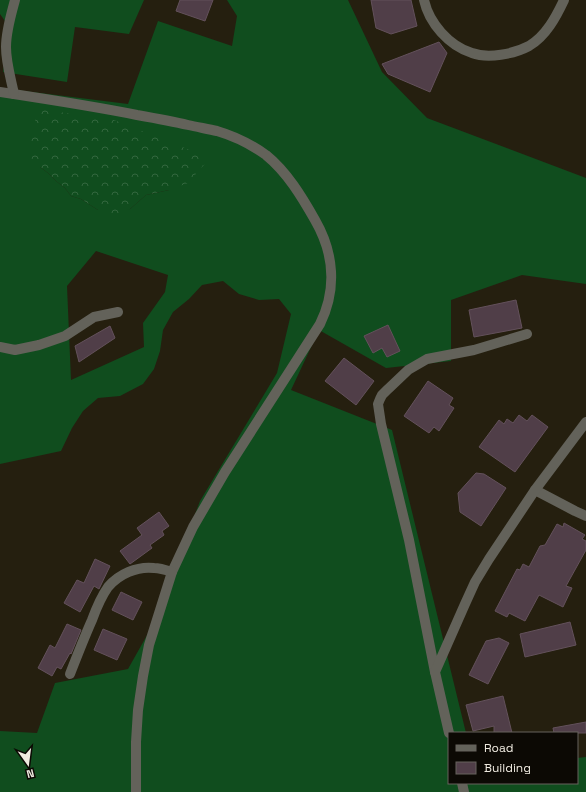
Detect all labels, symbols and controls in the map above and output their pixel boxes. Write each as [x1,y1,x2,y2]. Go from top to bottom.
legend [448,732,578,784]
text: Road [484,740,513,756]
north arrow [8,744,48,784]
text: Building [484,760,531,776]
text: N [25,766,36,781]

